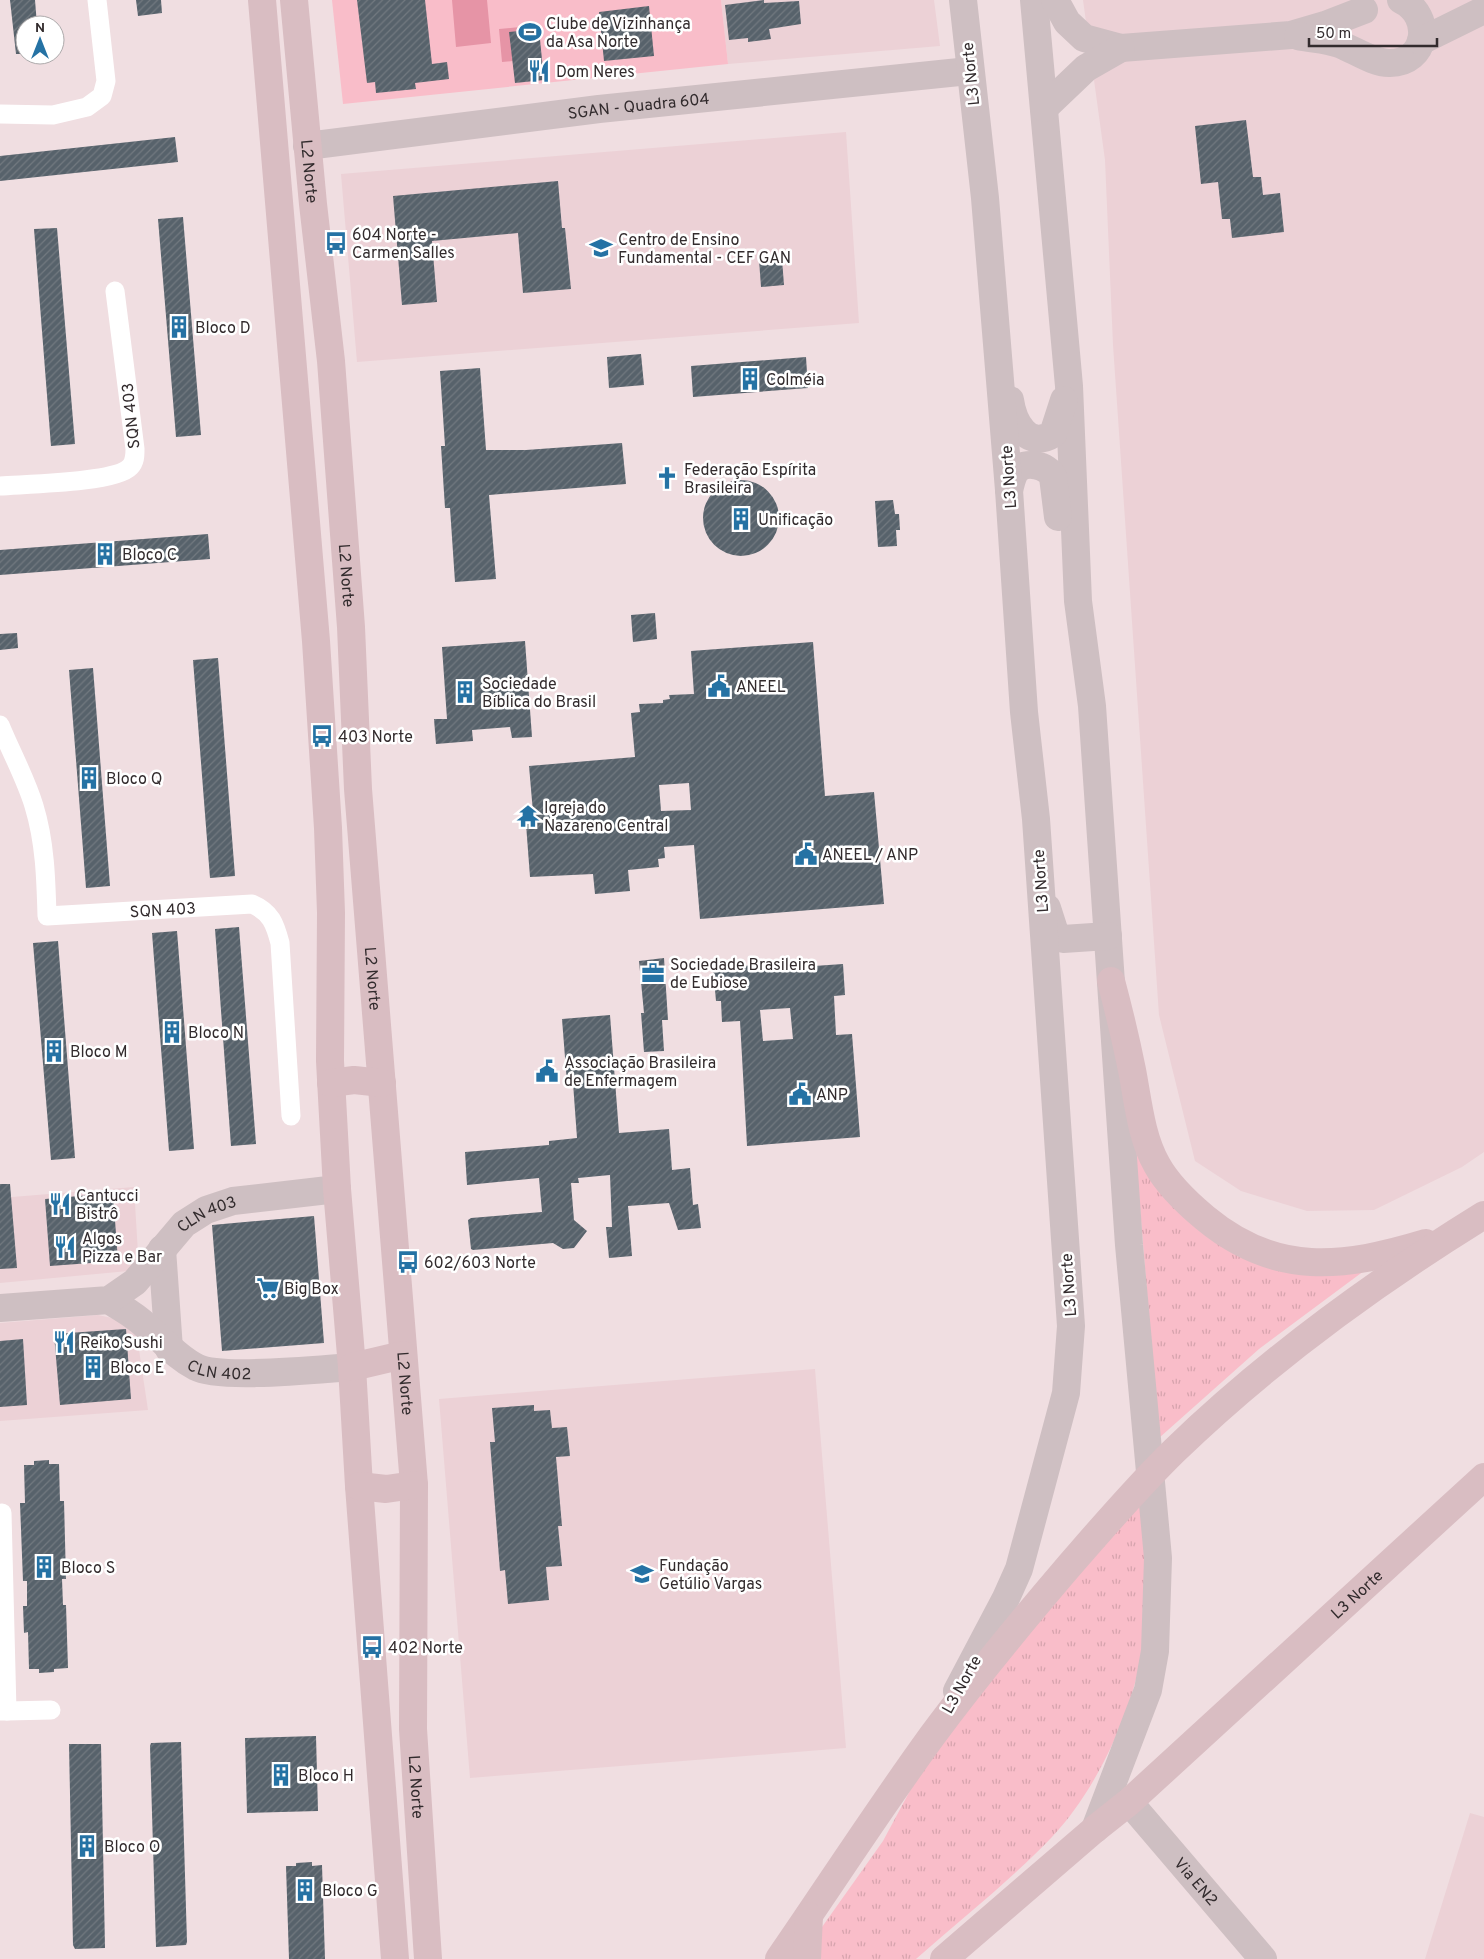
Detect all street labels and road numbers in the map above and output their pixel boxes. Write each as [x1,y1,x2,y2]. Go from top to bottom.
street label: L3 Norte [959,41,985,106]
street label: SGAN - Quadra 604 [567,90,711,125]
street label: L2 Norte [295,139,321,204]
street label: SQN 403 [119,382,145,450]
street label: L3 Norte [998,444,1022,509]
street label: L2 Norte [333,543,357,608]
street label: L3 Norte [1030,848,1054,913]
street label: SQN 403 [129,899,197,923]
street label: L2 Norte [359,946,384,1011]
street label: CLN 403 [173,1193,239,1237]
street label: L3 Norte [1058,1252,1082,1317]
street label: L2 Norte [391,1351,416,1416]
street label: CLN 402 [183,1356,251,1385]
street label: L3 Norte [1328,1566,1388,1624]
street label: L3 Norte [939,1652,987,1718]
street label: L2 Norte [403,1754,427,1819]
street label: Via EN2 [1169,1854,1221,1911]

